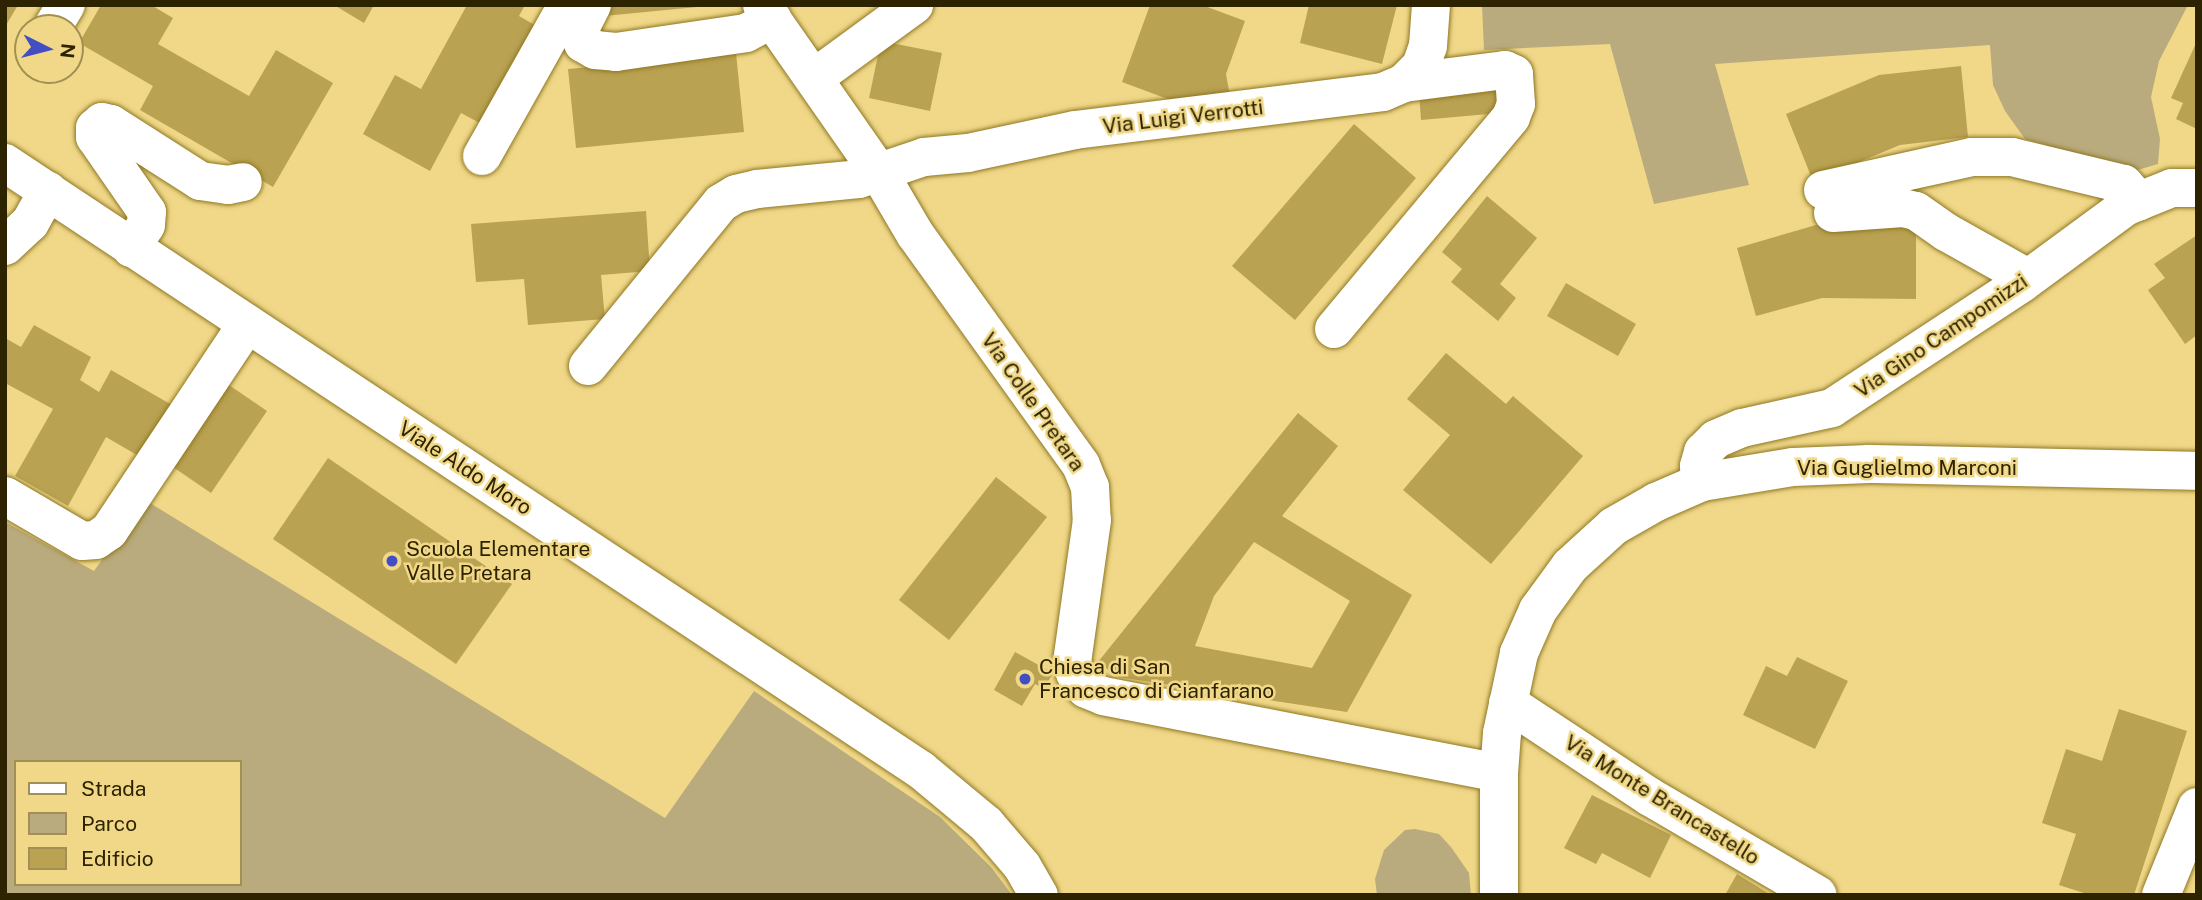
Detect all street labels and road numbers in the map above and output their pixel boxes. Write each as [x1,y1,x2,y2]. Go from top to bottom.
street label: Via Luigi Verrotti [1101,95,1265,139]
street label: Via Gino Campomizzi [1850,269,2032,403]
street label: Via Colle Pretara [976,328,1090,476]
street label: Viale Aldo Moro [393,415,537,521]
street label: Via Guglielmo Marconi [1797,455,2017,481]
street label: Via Monte Brancastello [1560,730,1764,870]

